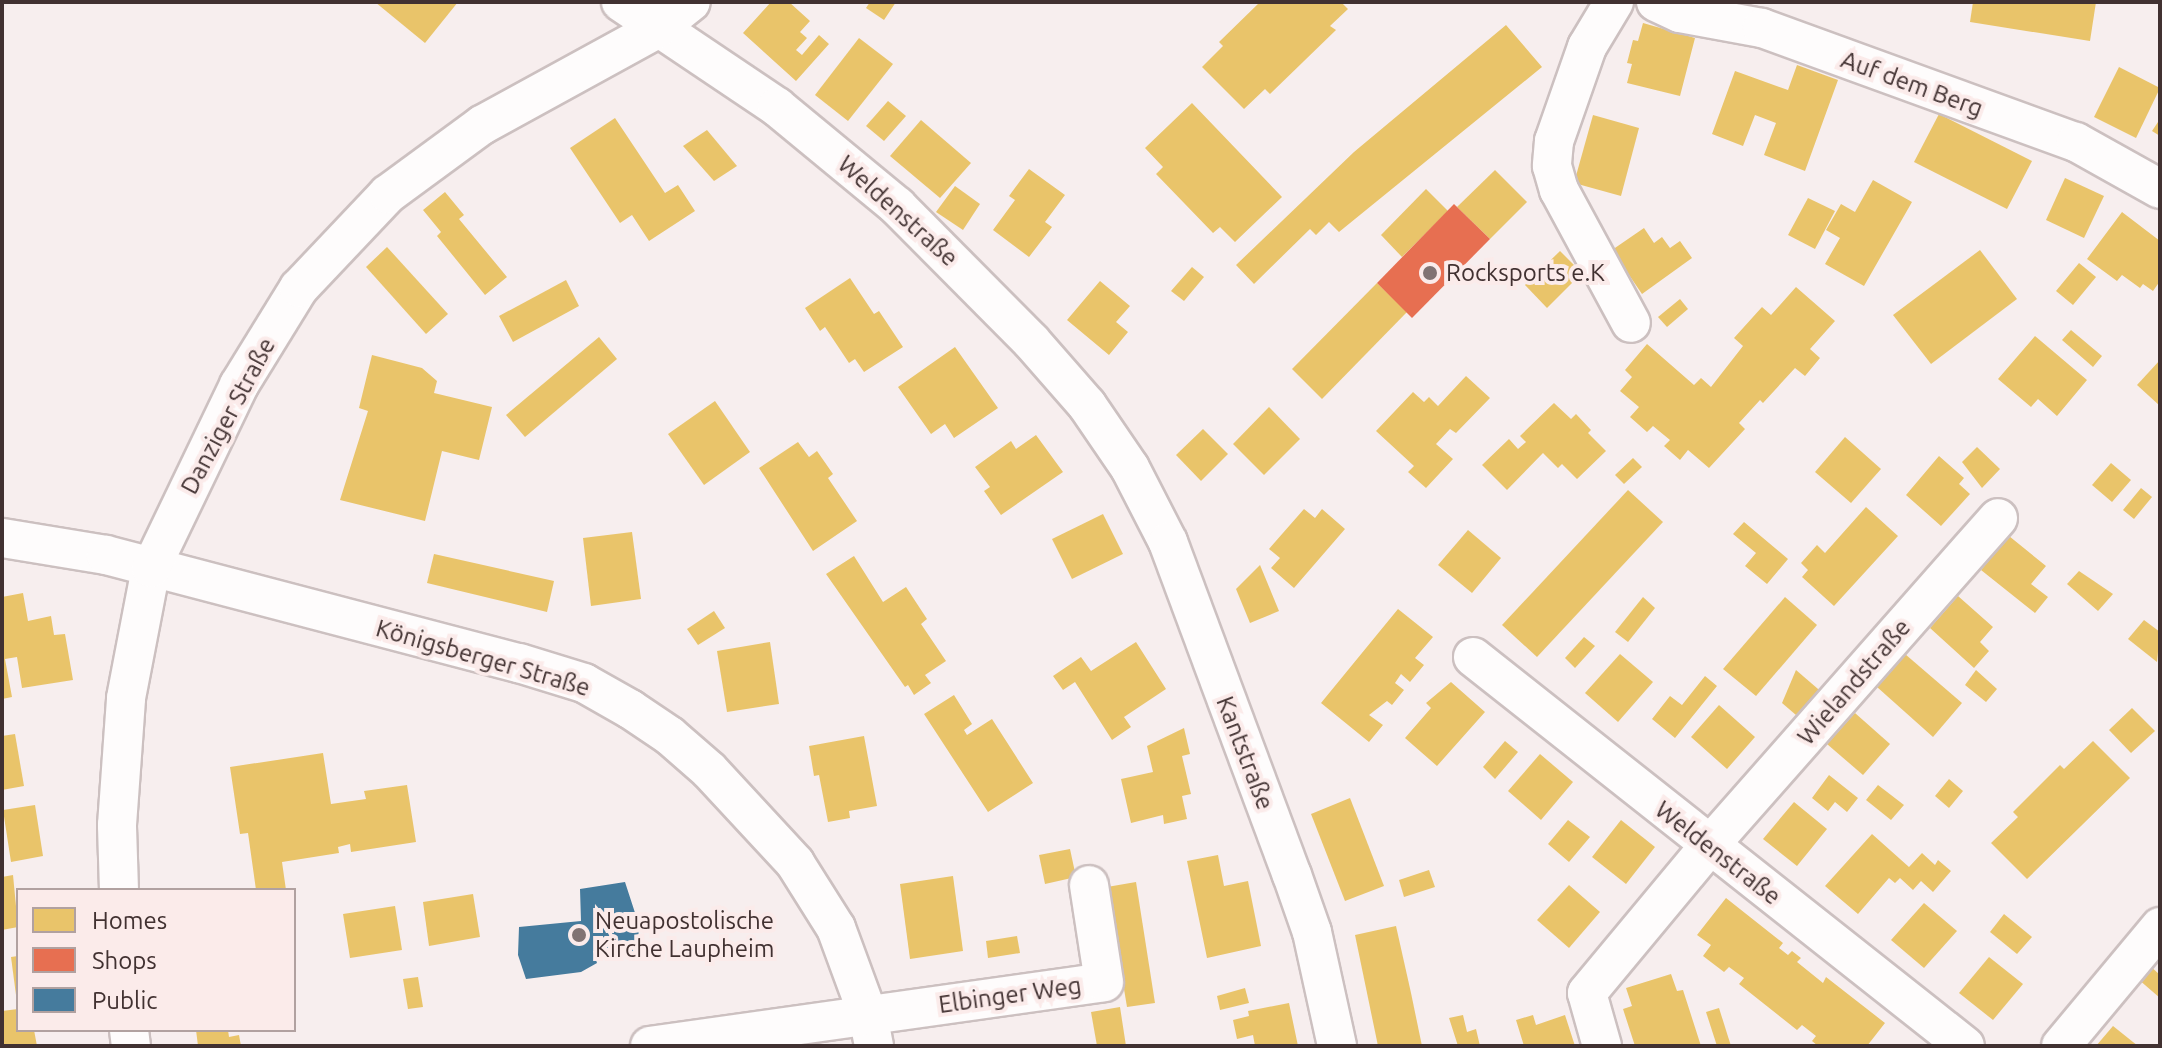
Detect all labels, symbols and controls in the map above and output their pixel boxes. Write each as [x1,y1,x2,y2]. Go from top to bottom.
street label: Auf dem Berg [1837,45,1987,123]
street label: Weldenstraße [832,150,964,272]
place label: Rocksports e.K [1446,259,1605,287]
marker: Rocksports e.K [1421,264,1439,282]
street label: Danziger Straße [175,333,281,499]
street label: Wielandstraße [1792,613,1916,751]
street label: Königsberger Straße [373,614,593,702]
street label: Kantstraße [1210,692,1280,814]
street label: Weldenstraße [1650,795,1786,911]
legend [16,888,296,1032]
text: Homes [92,907,167,934]
place label: Neuapostolische Kirche Laupheim [595,907,774,963]
marker: Neuapostolische Kirche Laupheim [570,926,588,944]
text: Shops [92,947,157,974]
street label: Elbinger Weg [937,971,1083,1019]
text: Public [92,987,157,1014]

